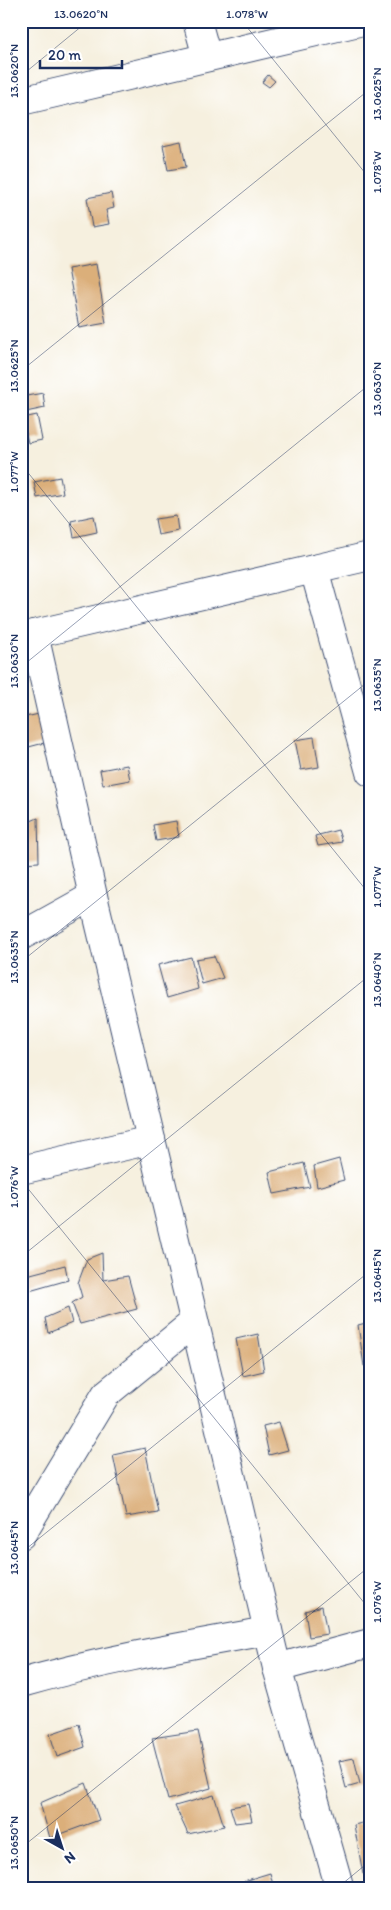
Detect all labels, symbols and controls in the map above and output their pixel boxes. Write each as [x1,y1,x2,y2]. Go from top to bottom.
text: 13.0620°N [54,7,108,21]
text: 1.078°W [226,7,268,21]
scale bar [40,38,122,70]
text: 13.0620°N [7,44,21,98]
text: 20 m [48,46,82,64]
text: 13.0625°N [370,67,384,121]
text: 1.078°W [370,151,384,193]
text: 13.0625°N [7,339,21,393]
text: 13.0630°N [370,362,384,416]
text: 1.077°W [7,451,21,493]
text: 13.0630°N [7,634,21,688]
text: 13.0635°N [370,658,384,712]
text: 1.077°W [370,866,384,908]
text: 13.0635°N [7,930,21,984]
text: 13.0640°N [370,952,384,1008]
text: 1.076°W [7,1166,21,1208]
text: 13.0645°N [370,1249,384,1303]
text: 13.0645°N [7,1521,21,1575]
text: 1.076°W [370,1581,384,1623]
text: 13.0650°N [7,1816,21,1870]
north arrow [38,1822,88,1872]
text: N [61,1848,79,1867]

